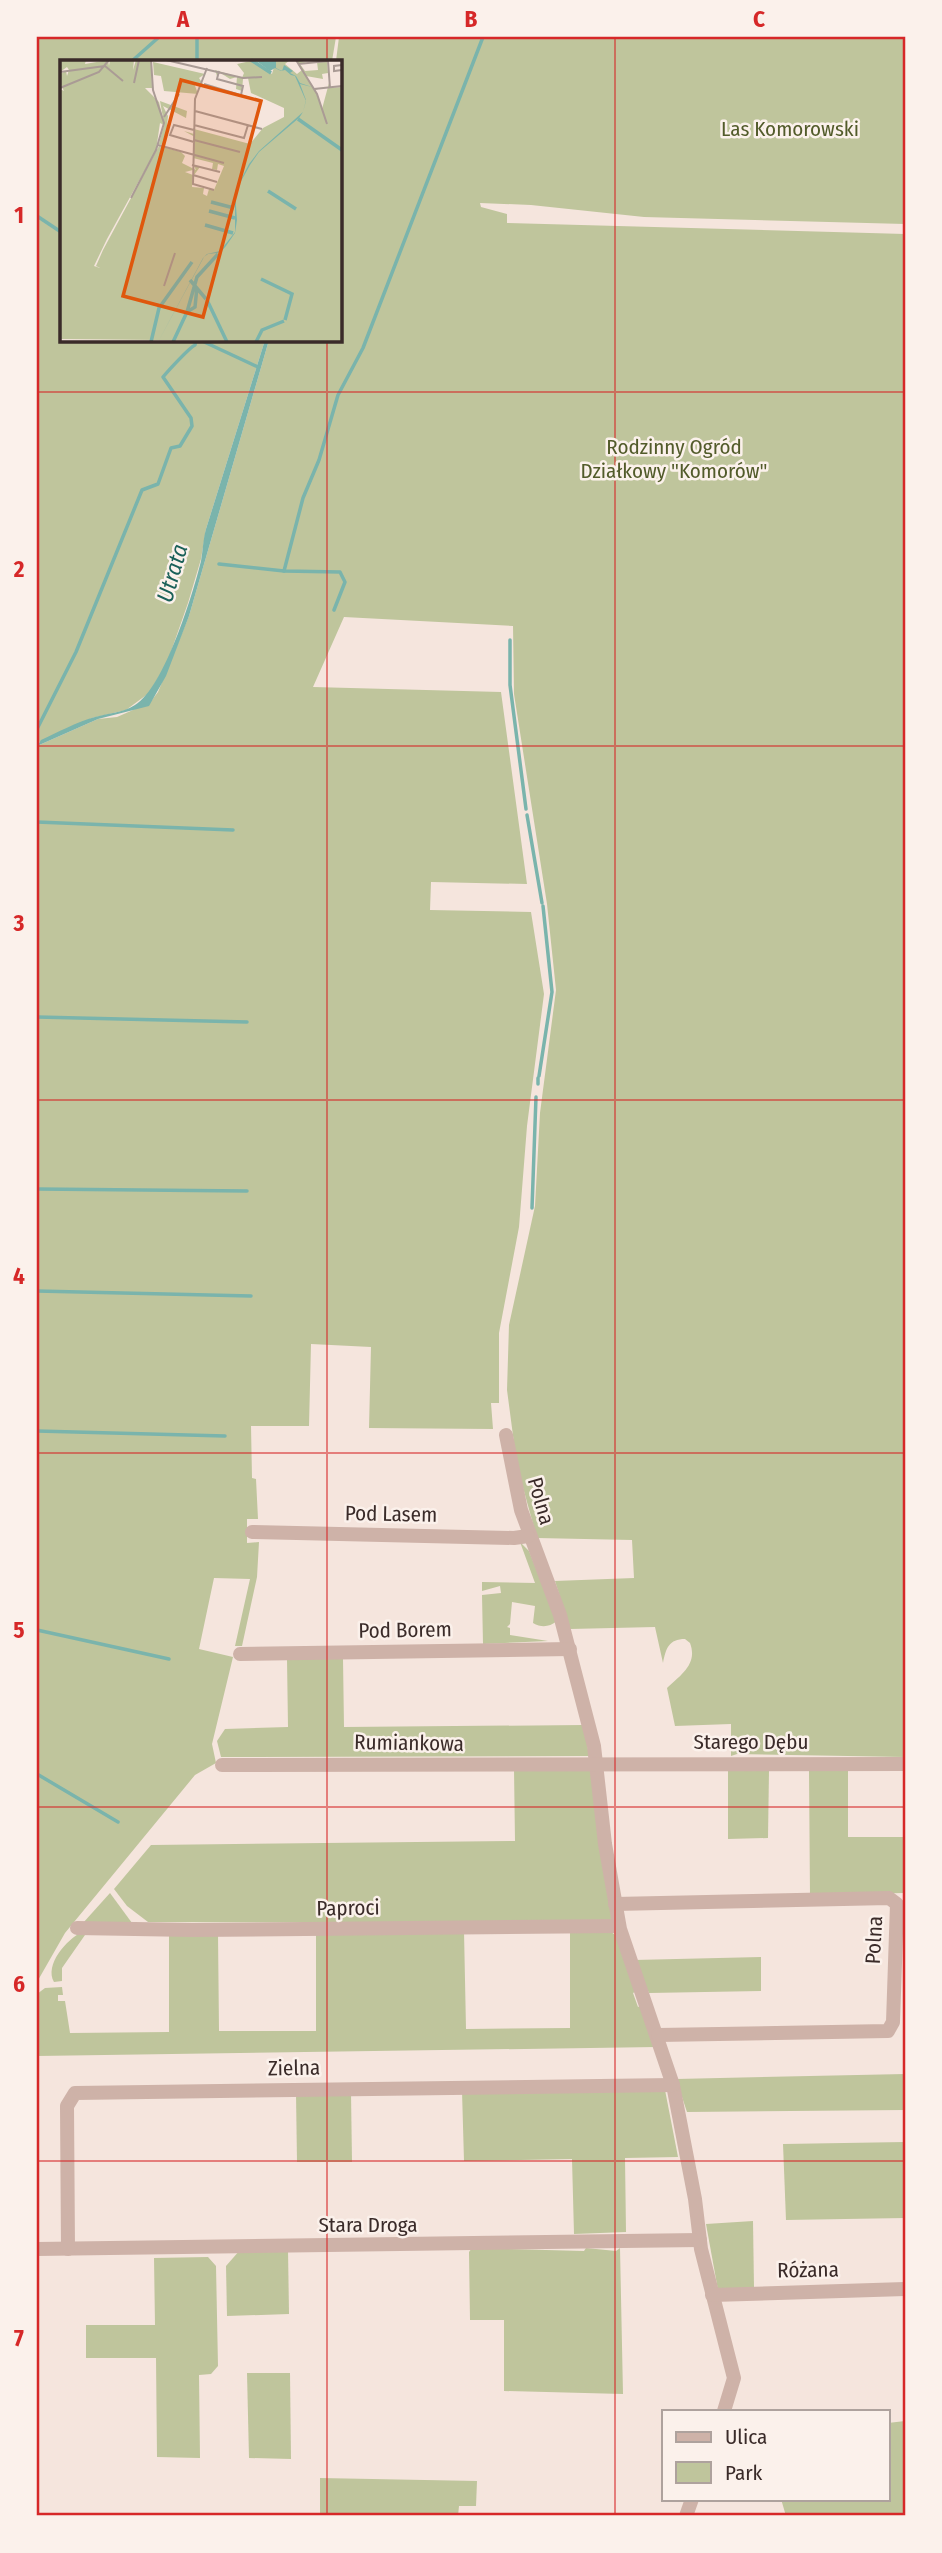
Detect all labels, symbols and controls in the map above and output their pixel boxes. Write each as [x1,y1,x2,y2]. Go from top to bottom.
text: A [176,5,190,33]
text: B [465,5,478,33]
text: C [753,5,765,33]
inset map [60,60,341,341]
park label: Las Komorowski [721,116,859,142]
text: 1 [14,201,24,229]
park label: Rodzinny Ogród Działkowy "Komorów" [581,434,767,484]
water label: Utrata [150,541,194,605]
text: 2 [13,555,25,583]
text: 3 [13,909,25,937]
text: 4 [13,1262,25,1290]
street label: Polna [522,1474,560,1528]
street label: Pod Lasem [345,1500,437,1528]
text: 5 [13,1616,25,1644]
street label: Pod Borem [358,1616,452,1644]
street label: Rumiankowa [354,1729,464,1757]
street label: Starego Dębu [694,1729,808,1755]
street label: Paproci [316,1894,380,1922]
street label: Polna [860,1915,888,1965]
text: 6 [13,1970,25,1998]
street label: Zielna [268,2055,320,2081]
street label: Stara Droga [318,2212,418,2238]
street label: Różana [777,2256,839,2284]
text: 7 [14,2324,24,2352]
legend [662,2410,890,2500]
text: Ulica [725,2424,767,2450]
text: Park [725,2460,763,2486]

